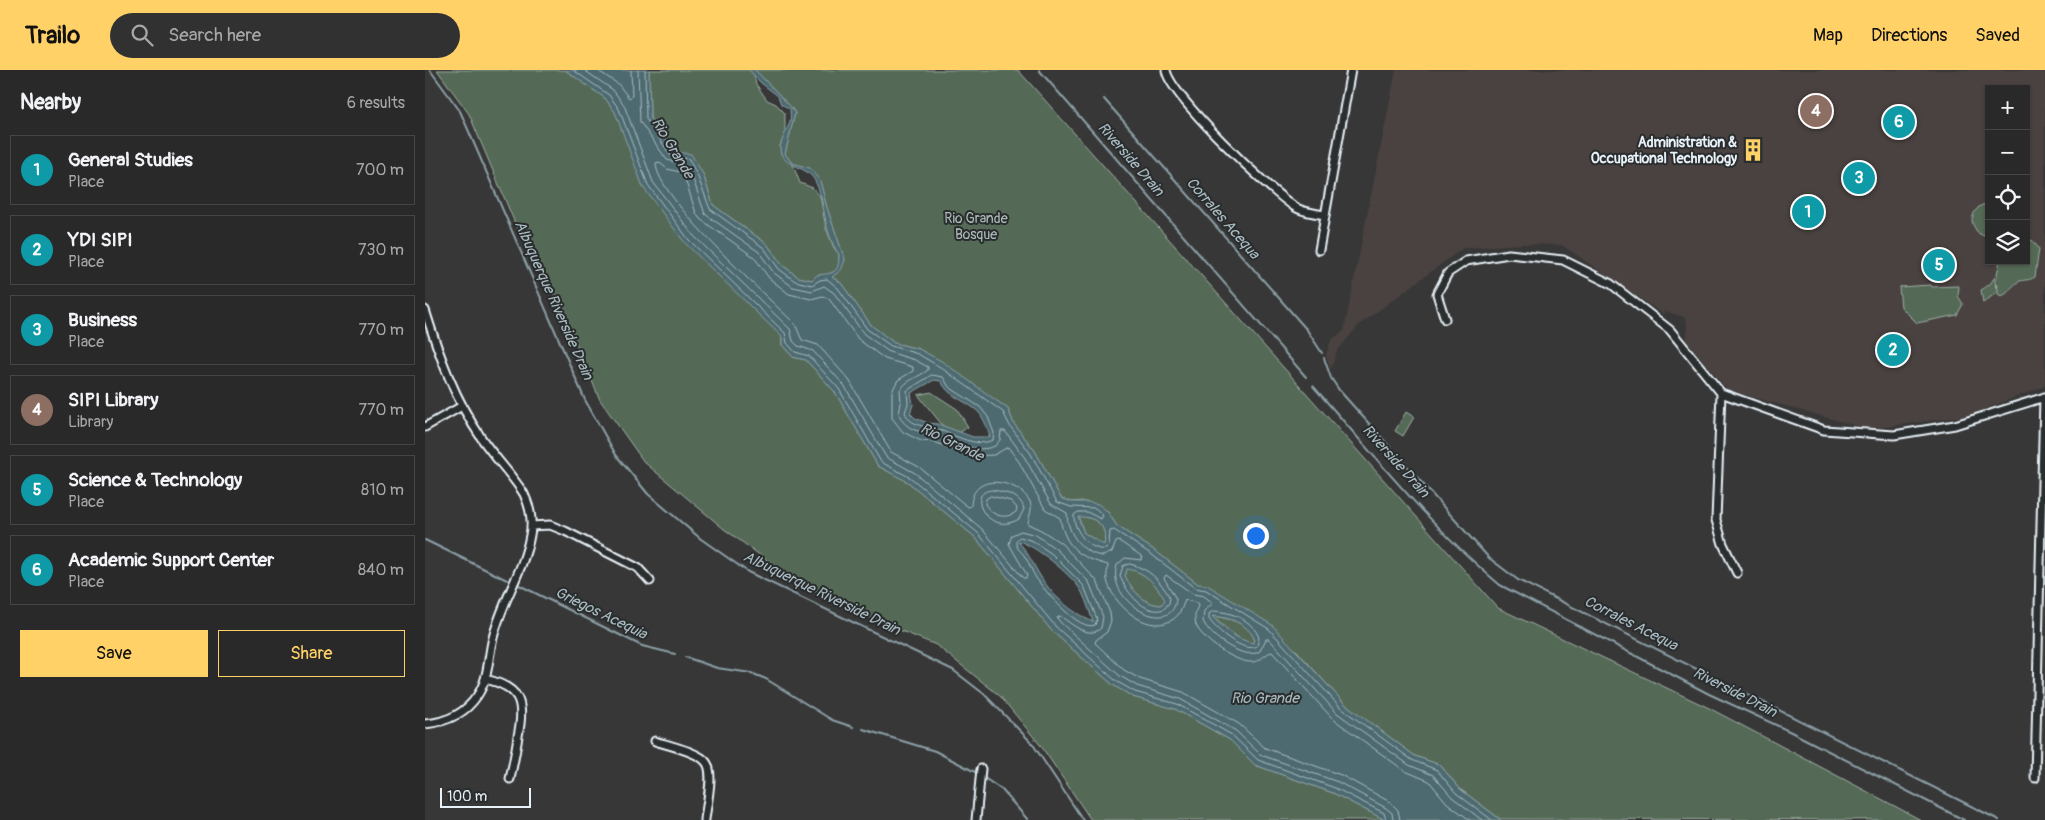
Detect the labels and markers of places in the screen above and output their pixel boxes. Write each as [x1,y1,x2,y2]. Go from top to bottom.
pin: 4 [1800,92,1832,130]
pin: 6 [1883,103,1915,141]
place label: Administration & Occupational Technology [1591,134,1737,167]
building icon: Administration & Occupational Technology [1740,137,1766,163]
pin: 3 [1843,159,1875,197]
pin: 1 [1792,193,1824,231]
pin: 5 [1923,246,1955,284]
pin: 2 [1877,331,1909,369]

